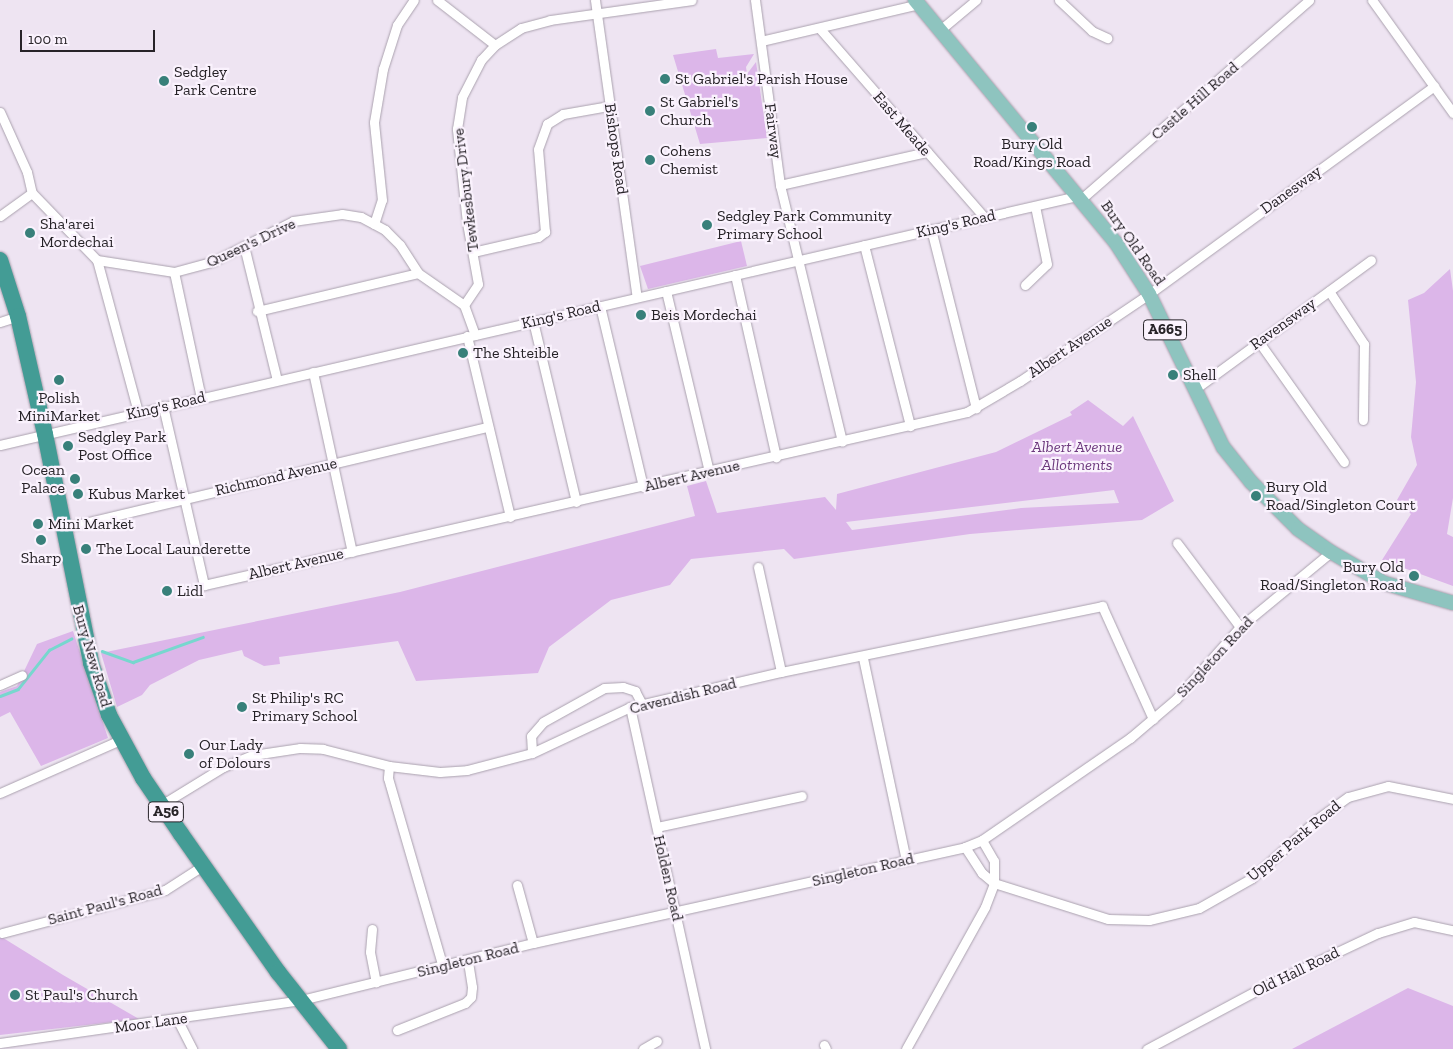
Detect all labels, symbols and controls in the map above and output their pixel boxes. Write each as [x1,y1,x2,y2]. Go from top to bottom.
scale bar [22,20,158,52]
text: 100 m [28,30,67,48]
street label: Castle Hill Road [1147,58,1243,144]
place label: Sedgley Park Centre [174,62,257,100]
place label: St Gabriel's Parish House [675,69,848,89]
marker: St Gabriel's Parish House [659,73,671,85]
marker: Sedgley Park Centre [158,75,170,87]
street label: East Meade [869,88,935,160]
place label: St Gabriel's Church [660,92,738,130]
street label: Bishops Road [600,102,632,196]
street label: Fairway [760,102,786,160]
marker: St Gabriel's Church [644,105,656,117]
marker: Bury Old Road/Kings Road [1026,121,1038,133]
street label: Tewkesbury Drive [449,127,483,253]
place label: Bury Old Road/Kings Road [973,134,1091,172]
place label: Cohens Chemist [660,141,718,179]
marker: Cohens Chemist [644,154,656,166]
street label: Danesway [1257,162,1325,218]
street label: Bury Old Road [1097,197,1169,289]
place label: Sedgley Park Community Primary School [717,206,892,244]
street label: King's Road [914,206,998,242]
place label: Sha'arei Mordechai [40,214,114,252]
street label: Queen's Drive [203,214,299,272]
marker: Sedgley Park Community Primary School [701,219,713,231]
marker: Sha'arei Mordechai [24,227,36,239]
street label: Ravensway [1246,294,1320,354]
street label: King's Road [519,297,603,333]
place label: Beis Mordechai [651,305,757,325]
marker: Beis Mordechai [635,309,647,321]
street label: Albert Avenue [1024,312,1116,382]
road number: A665 [1142,318,1188,342]
place label: The Shteible [473,343,559,363]
marker: The Shteible [457,347,469,359]
place label: Shell [1183,365,1217,385]
marker: Shell [1167,369,1179,381]
marker: Polish MiniMarket [53,374,65,386]
place label: Polish MiniMarket [18,388,100,426]
street label: King's Road [124,388,208,424]
place label: Sedgley Park Post Office [78,427,167,465]
park label: Albert Avenue Allotments [1031,437,1123,475]
marker: Sedgley Park Post Office [62,440,74,452]
street label: Richmond Avenue [213,454,339,500]
street label: Albert Avenue [642,456,742,496]
place label: Ocean Palace [21,460,65,498]
marker: Ocean Palace [69,473,81,485]
place label: Bury Old Road/Singleton Court [1266,477,1416,515]
place label: Kubus Market [88,484,185,504]
marker: Kubus Market [72,488,84,500]
marker: Bury Old Road/Singleton Court [1250,490,1262,502]
place label: Mini Market [48,514,134,534]
marker: Mini Market [32,518,44,530]
marker: Sharp [35,534,47,546]
place label: The Local Launderette [96,539,250,559]
marker: The Local Launderette [80,543,92,555]
street label: Albert Avenue [246,544,346,584]
place label: Sharp [21,548,61,568]
place label: Bury Old Road/Singleton Road [1260,557,1404,595]
marker: Bury Old Road/Singleton Road [1408,570,1420,582]
place label: Lidl [177,581,203,601]
marker: Lidl [161,585,173,597]
street label: Bury New Road [68,602,116,710]
street label: Singleton Road [1172,612,1258,702]
street label: Cavendish Road [628,673,738,719]
place label: St Philip's RC Primary School [252,688,358,726]
marker: St Philip's RC Primary School [236,701,248,713]
place label: Our Lady of Dolours [199,735,271,773]
marker: Our Lady of Dolours [183,748,195,760]
street label: Upper Park Road [1243,796,1345,886]
road number: A56 [147,800,185,824]
street label: Holden Road [649,833,687,923]
street label: Singleton Road [810,849,916,891]
street label: Saint Paul's Road [46,881,164,929]
street label: Singleton Road [415,938,521,982]
street label: Old Hall Road [1249,943,1343,1001]
place label: St Paul's Church [25,985,138,1005]
marker: St Paul's Church [9,989,21,1001]
street label: Moor Lane [113,1008,189,1038]

